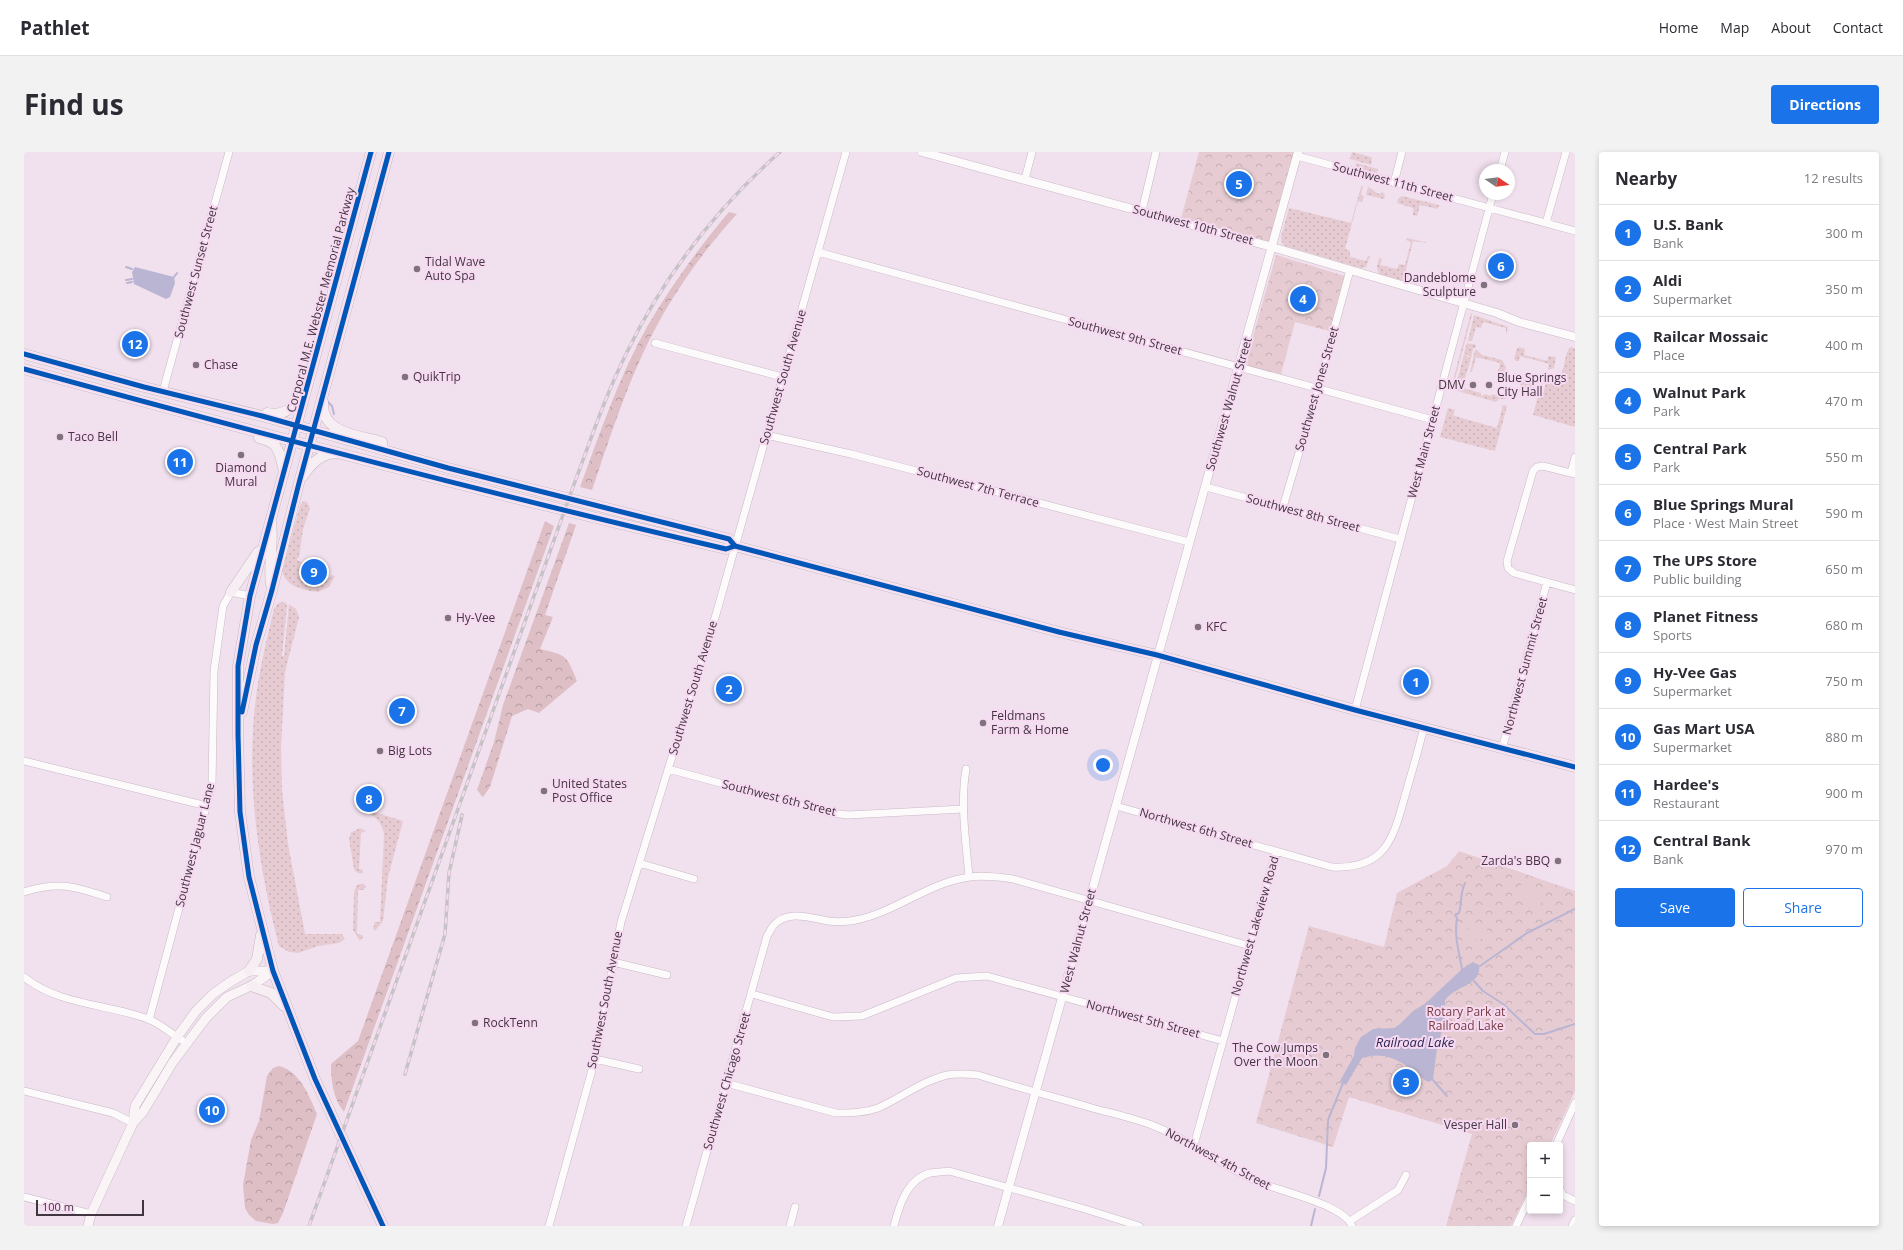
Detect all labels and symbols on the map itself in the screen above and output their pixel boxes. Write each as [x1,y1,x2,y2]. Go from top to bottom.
street label: Southwest 11th Street [1331,157,1455,206]
north arrow [1479,164,1515,200]
pin: 5 [1226,169,1252,199]
street label: Corporal M.E. Webster Memorial Parkway [282,184,359,414]
street label: Southwest 10th Street [1131,200,1255,249]
street label: Southwest Sunset Street [170,204,221,340]
pin: 6 [1488,251,1514,281]
place label: Tidal Wave Auto Spa [425,253,486,284]
marker: Tidal Wave Auto Spa [412,264,422,274]
place label: Dandeblome Sculpture [1404,269,1476,300]
marker: Dandeblome Sculpture [1479,280,1489,290]
pin: 4 [1290,284,1316,314]
street label: Southwest South Avenue [755,307,810,446]
street label: Southwest 9th Street [1066,312,1184,359]
street label: Southwest Jones Street [1291,325,1342,453]
pin: 12 [122,329,148,359]
street label: Southwest Walnut Street [1201,335,1256,473]
place label: Chase [204,356,238,373]
marker: Chase [191,360,201,370]
place label: QuikTrip [413,368,461,385]
place label: Blue Springs City Hall [1497,369,1567,400]
marker: QuikTrip [400,372,410,382]
place label: DMV [1438,376,1466,393]
marker: DMV [1468,380,1478,390]
marker: Blue Springs City Hall [1484,380,1494,390]
street label: West Main Street [1403,404,1444,500]
place label: Taco Bell [68,428,118,445]
marker: Taco Bell [55,432,65,442]
pin: 11 [167,447,193,477]
marker: Diamond Mural [236,450,246,460]
place label: Diamond Mural [215,459,267,490]
street label: Southwest 7th Terrace [915,462,1041,511]
street label: Southwest 8th Street [1244,489,1362,536]
pin: 9 [301,557,327,587]
street label: Northwest Summit Street [1498,595,1551,737]
place label: Hy-Vee [456,609,496,626]
marker: Hy-Vee [443,613,453,623]
street label: Southwest South Avenue [664,618,721,757]
place label: KFC [1206,618,1228,635]
marker: KFC [1193,622,1203,632]
pin: 1 [1403,667,1429,697]
pin: 2 [716,674,742,704]
pin: 7 [389,696,415,726]
place label: Feldmans Farm & Home [991,707,1069,738]
marker: Feldmans Farm & Home [978,718,988,728]
place label: Big Lots [388,742,432,759]
marker: Big Lots [375,746,385,756]
your location [1093,755,1113,775]
place label: United States Post Office [552,775,627,806]
street label: Southwest 6th Street [720,775,838,820]
street label: Southwest Jaguar Lane [171,781,218,909]
pin: 8 [356,784,382,814]
marker: United States Post Office [539,786,549,796]
street label: Northwest 6th Street [1138,803,1255,852]
place label: Zarda's BBQ [1481,852,1550,869]
street label: Northwest Lakeview Road [1226,854,1283,998]
marker: Zarda's BBQ [1553,856,1563,866]
street label: West Walnut Street [1055,887,1100,995]
street label: Southwest South Avenue [583,929,626,1070]
street label: Northwest 5th Street [1084,995,1202,1042]
park label: Rotary Park at Railroad Lake [1427,1003,1505,1034]
street label: Southwest Chicago Street [699,1010,754,1152]
place label: RockTenn [483,1014,538,1031]
marker: RockTenn [470,1018,480,1028]
water label: Railroad Lake [1376,1033,1455,1051]
place label: The Cow Jumps Over the Moon [1232,1039,1318,1070]
marker: The Cow Jumps Over the Moon [1321,1050,1331,1060]
pin: 3 [1393,1067,1419,1097]
pin: 10 [199,1095,225,1125]
place label: Vesper Hall [1444,1116,1507,1133]
marker: Vesper Hall [1510,1120,1520,1130]
street label: Northwest 4th Street [1163,1124,1274,1194]
scale bar [36,1198,144,1217]

